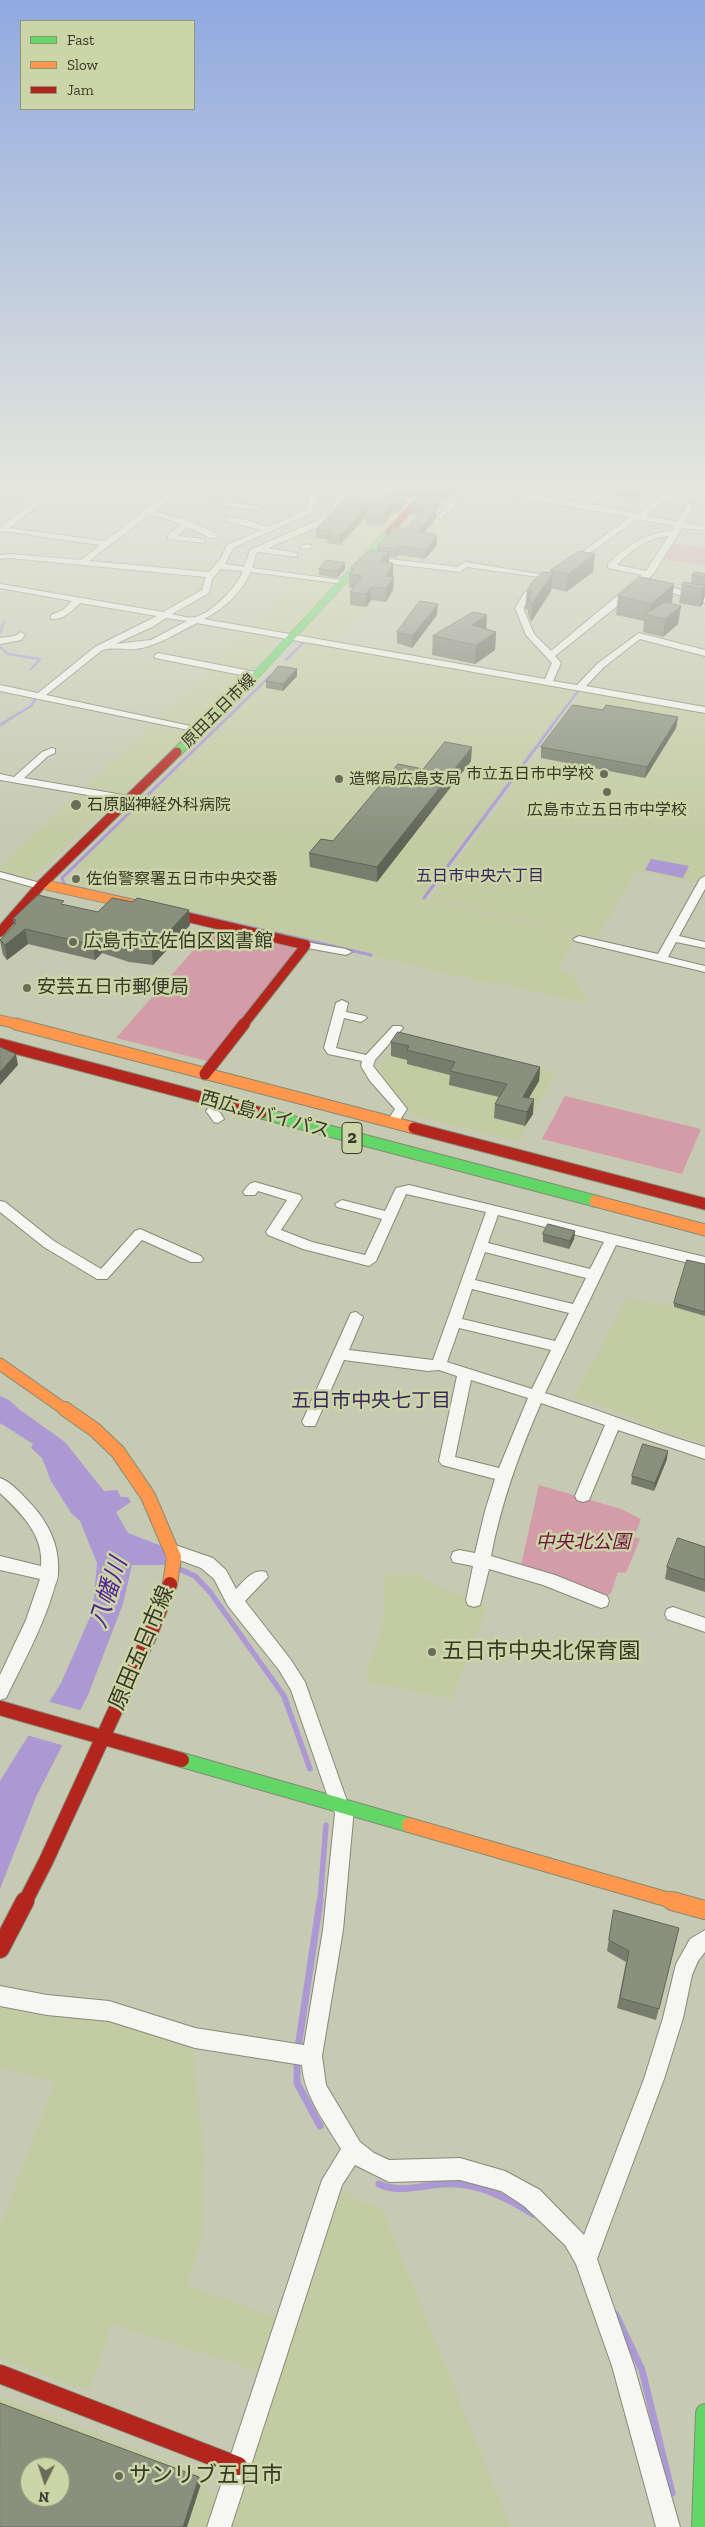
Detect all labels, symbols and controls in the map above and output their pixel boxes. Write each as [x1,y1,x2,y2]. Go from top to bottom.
legend [20,20,195,110]
text: Fast [67,31,95,49]
text: Slow [67,56,98,74]
text: Jam [67,81,94,99]
street label: 原田五日市線 [178,670,260,752]
place label: 市立五日市中学校 [466,764,594,784]
marker: 市立五日市中学校 [598,768,610,780]
place label: 造幣局広島支局 [349,769,461,789]
marker: 造幣局広島支局 [333,773,345,785]
marker: 広島市立五日市中学校 [601,786,613,798]
place label: 石原脳神経外科病院 [87,795,231,815]
marker: 石原脳神経外科病院 [69,798,83,812]
place label: 広島市立五日市中学校 [527,800,687,820]
district label: 五日市中央六丁目 [416,866,544,886]
place label: 佐伯警察署五日市中央交番 [86,869,278,889]
marker: 佐伯警察署五日市中央交番 [70,873,82,885]
place label: 広島市立佐伯区図書館 [83,931,273,953]
marker: 広島市立佐伯区図書館 [67,936,79,948]
place label: 安芸五日市郵便局 [37,977,189,999]
marker: 安芸五日市郵便局 [21,982,33,994]
street label: 西広島バイパス [198,1087,332,1143]
road number: 2 [342,1122,362,1154]
district label: 五日市中央七丁目 [291,1389,451,1413]
park label: 中央北公園 [536,1532,630,1554]
water label: 八幡川 [84,1554,134,1632]
street label: 原田五日市線 [104,1582,180,1714]
place label: 五日市中央北保育園 [442,1639,640,1665]
marker: 五日市中央北保育園 [426,1646,438,1658]
north arrow [20,2457,70,2507]
place label: サンリブ五日市 [129,2463,283,2489]
marker: サンリブ五日市 [113,2470,125,2482]
text: N [38,2488,50,2505]

